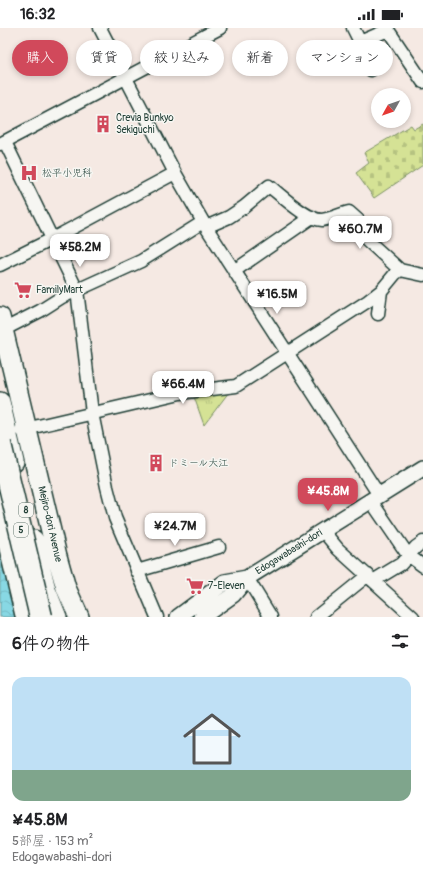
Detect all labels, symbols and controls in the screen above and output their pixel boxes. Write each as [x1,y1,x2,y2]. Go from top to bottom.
text: 16:32 [20,5,55,24]
chip: 購入 [12,40,68,76]
chip: 賃貸 [76,40,132,76]
chip: 絞り込み [140,40,224,76]
chip: 新着 [232,40,288,76]
chip: マンション [296,40,393,76]
north arrow [371,88,411,128]
map controls [371,88,411,128]
place label: Crevia Bunkyo Sekiguchi [116,112,174,136]
building icon: Crevia Bunkyo Sekiguchi [93,114,113,134]
hospital icon: 松平小児科 [19,163,39,183]
place label: 松平小児科 [42,167,92,179]
pin: ¥60.7M [327,216,393,250]
text: ¥60.7M [338,221,382,237]
pin: ¥58.2M [47,234,113,268]
text: ¥58.2M [59,239,101,255]
supermarket icon: FamilyMart [13,280,33,300]
pin: ¥16.5M [244,281,310,315]
place label: FamilyMart [36,284,84,296]
text: ¥16.5M [257,286,297,302]
pin: ¥66.4M [150,371,216,405]
text: ¥66.4M [161,376,205,392]
building icon: ドミール大江 [146,453,166,473]
place label: ドミール大江 [169,457,228,469]
pin: ¥45.8M [295,478,361,512]
text: ¥45.8M [307,483,349,499]
street label: Mejiro-dori Avenue [35,485,65,563]
road number: 8 [19,503,33,517]
pin: ¥24.7M [142,513,208,547]
text: ¥24.7M [154,518,196,534]
road number: 5 [14,523,28,537]
street label: Edogawabashi-dori [253,526,325,577]
supermarket icon: 7-Eleven [185,576,205,596]
place label: 7-Eleven [208,580,245,592]
icon: filters [389,630,411,652]
text: 6件の物件 [12,633,90,654]
icon: home [176,703,248,775]
text: ¥45.8M [12,809,67,830]
text: 5部屋 · 153 m² [12,833,93,849]
text: Edogawabashi-dori [12,849,112,865]

